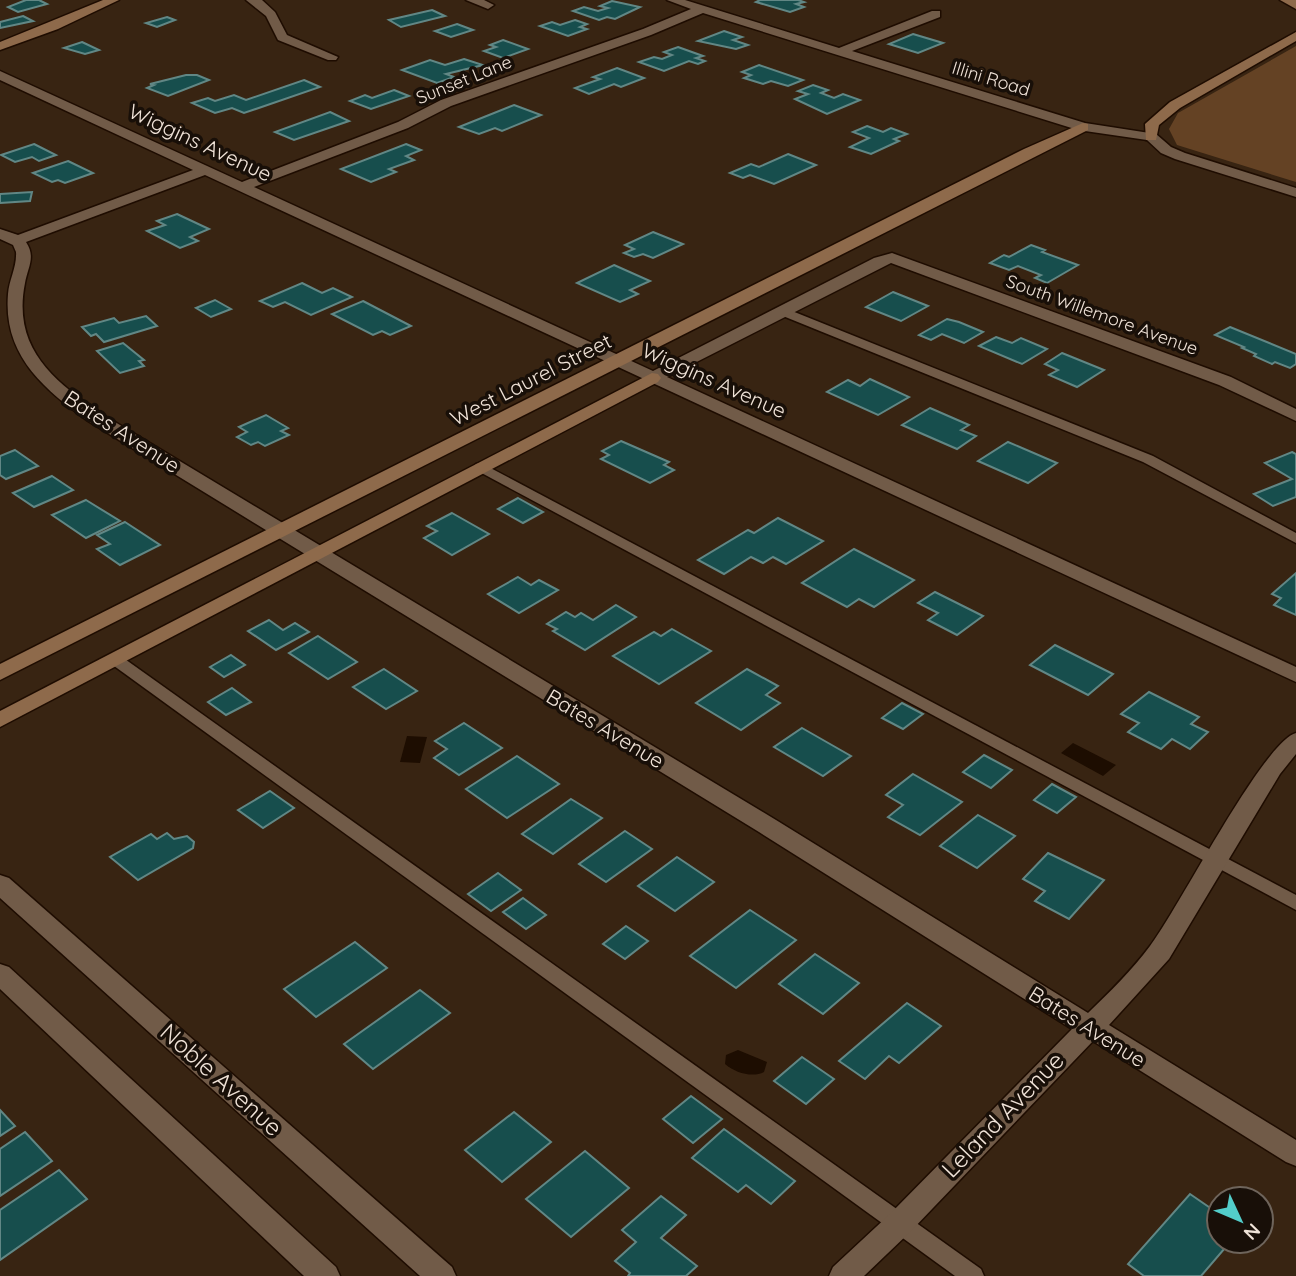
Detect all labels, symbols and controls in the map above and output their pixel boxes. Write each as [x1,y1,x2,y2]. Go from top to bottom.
street label: Sunset Lane [412,50,515,109]
street label: Illini Road [949,56,1033,101]
street label: Wiggins Avenue [125,98,276,187]
street label: South Willemore Avenue [1003,269,1201,360]
street label: West Laurel Street [446,327,616,431]
street label: Wiggins Avenue [638,337,791,423]
street label: Bates Avenue [60,384,185,478]
street label: Bates Avenue [542,683,669,773]
street label: Bates Avenue [1024,980,1151,1072]
street label: Noble Avenue [154,1017,289,1142]
street label: Leland Avenue [935,1045,1070,1184]
north arrow [1205,1185,1275,1255]
text: N [1239,1218,1266,1245]

